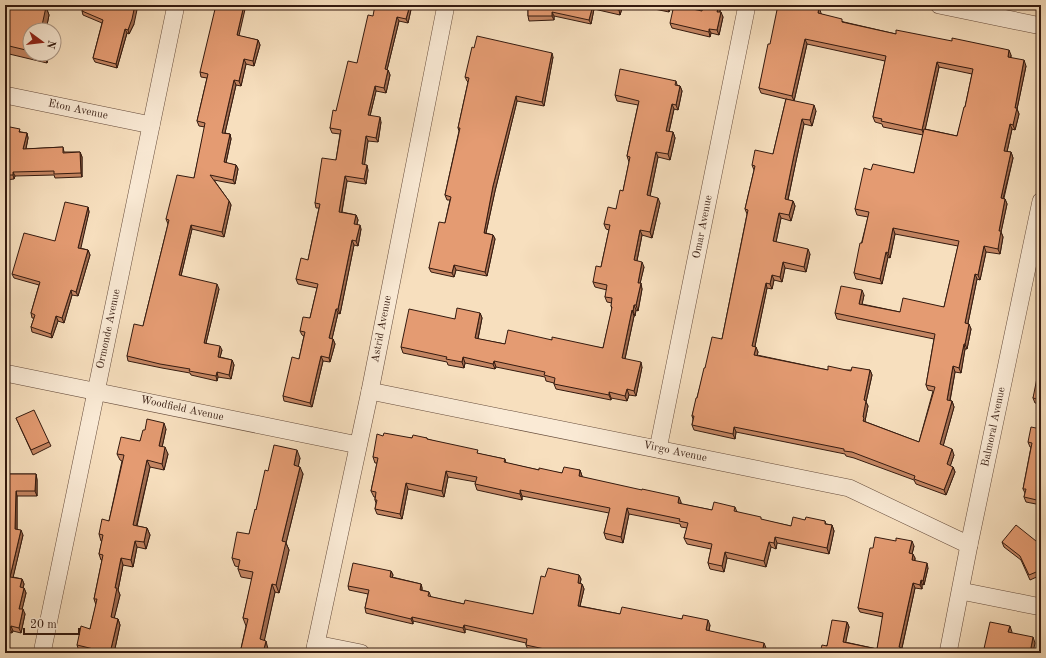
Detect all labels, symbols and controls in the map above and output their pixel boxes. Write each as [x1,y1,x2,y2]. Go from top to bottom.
north arrow [22,22,62,62]
text: N [44,39,57,50]
street label: Eton Avenue [47,98,109,122]
street label: Omar Avenue [691,194,715,260]
street label: Ormonde Avenue [95,288,123,370]
street label: Astrid Avenue [370,294,394,364]
street label: Balmoral Avenue [980,386,1008,468]
street label: Woodfield Avenue [139,395,225,423]
street label: Virgo Avenue [642,440,708,464]
scale bar [24,610,79,636]
text: 20 m [30,619,57,631]

